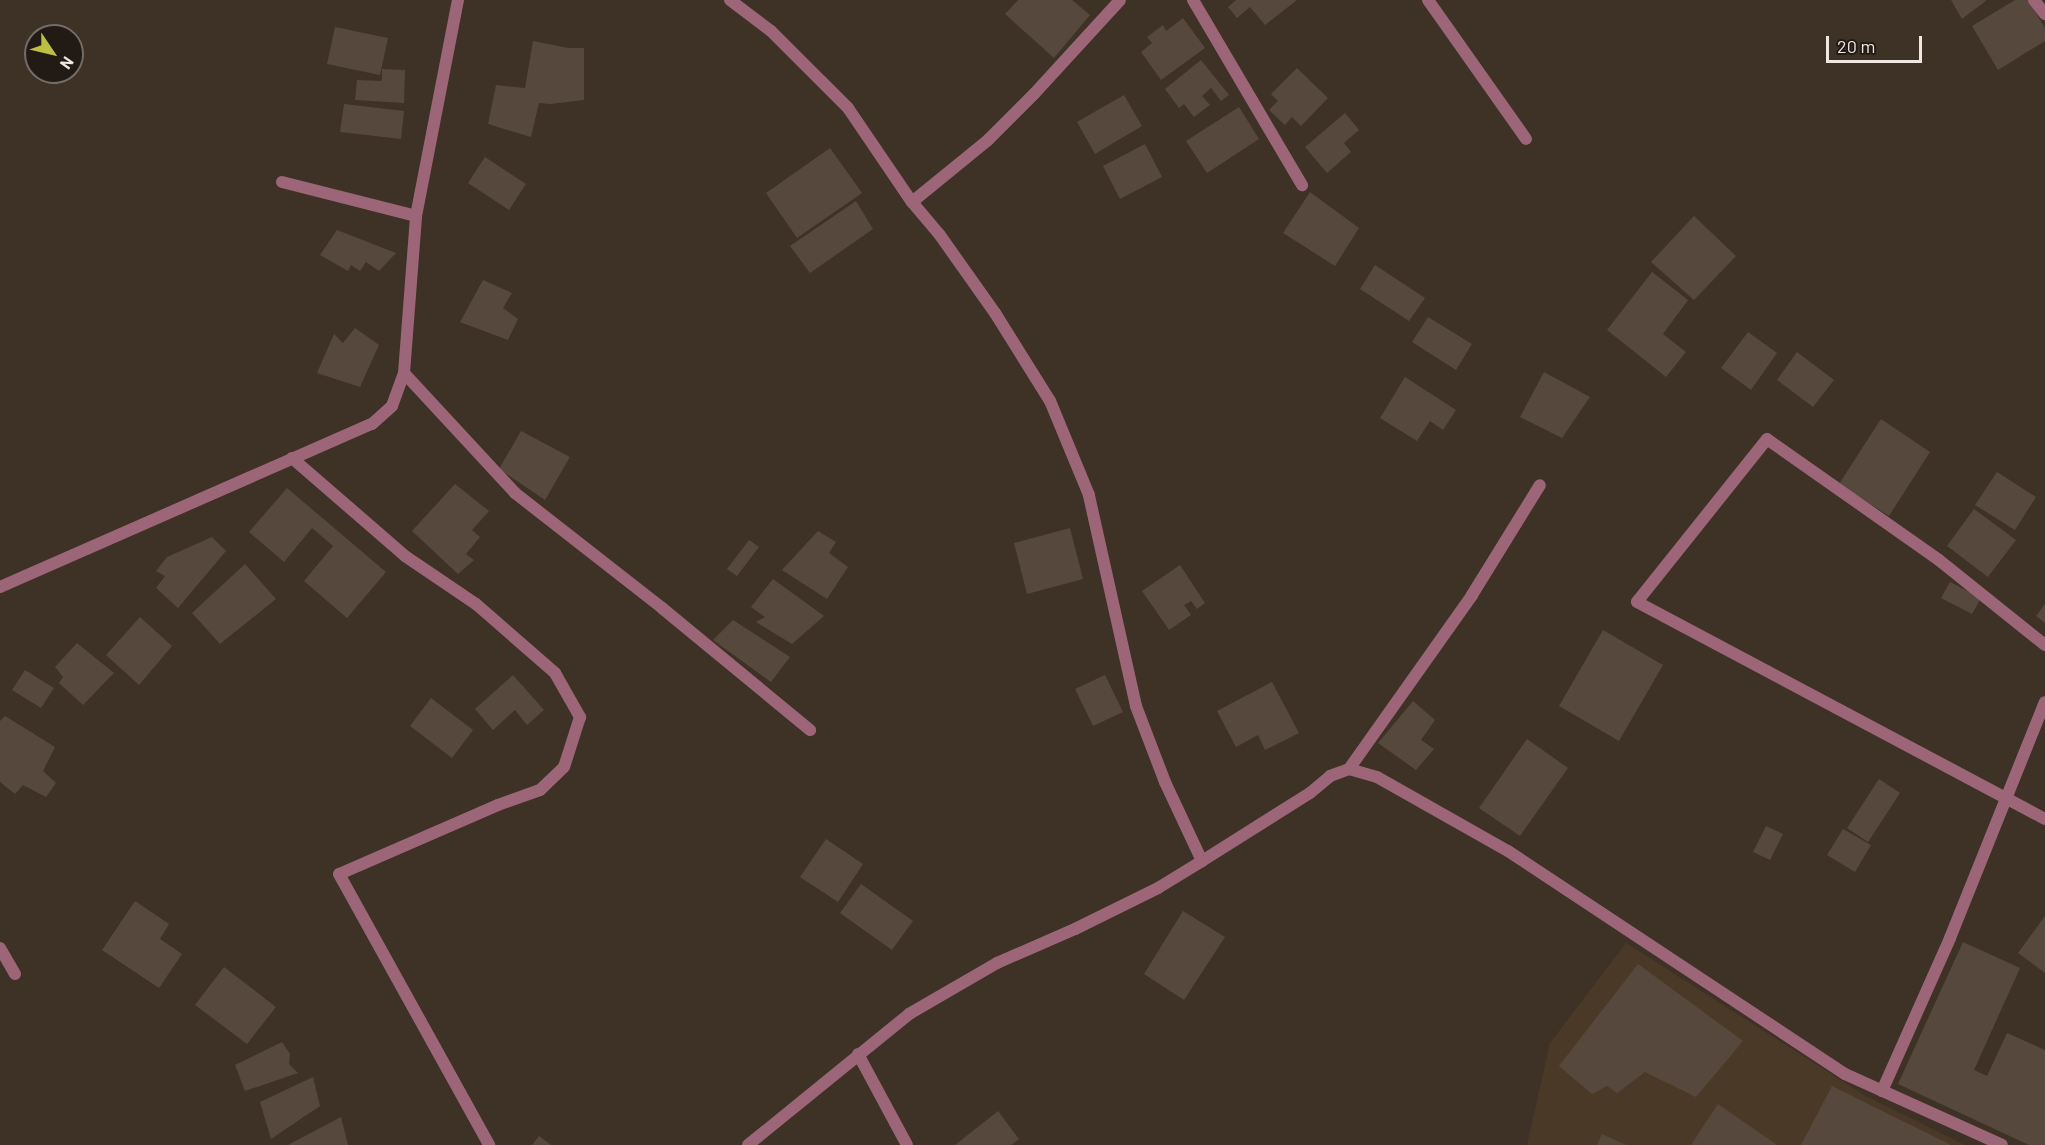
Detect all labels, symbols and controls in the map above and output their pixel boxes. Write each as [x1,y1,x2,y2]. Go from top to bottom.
north arrow [24,24,84,84]
scale bar [1829,24,1925,62]
text: 20 m [1837,35,1875,57]
text: N [57,54,78,73]

